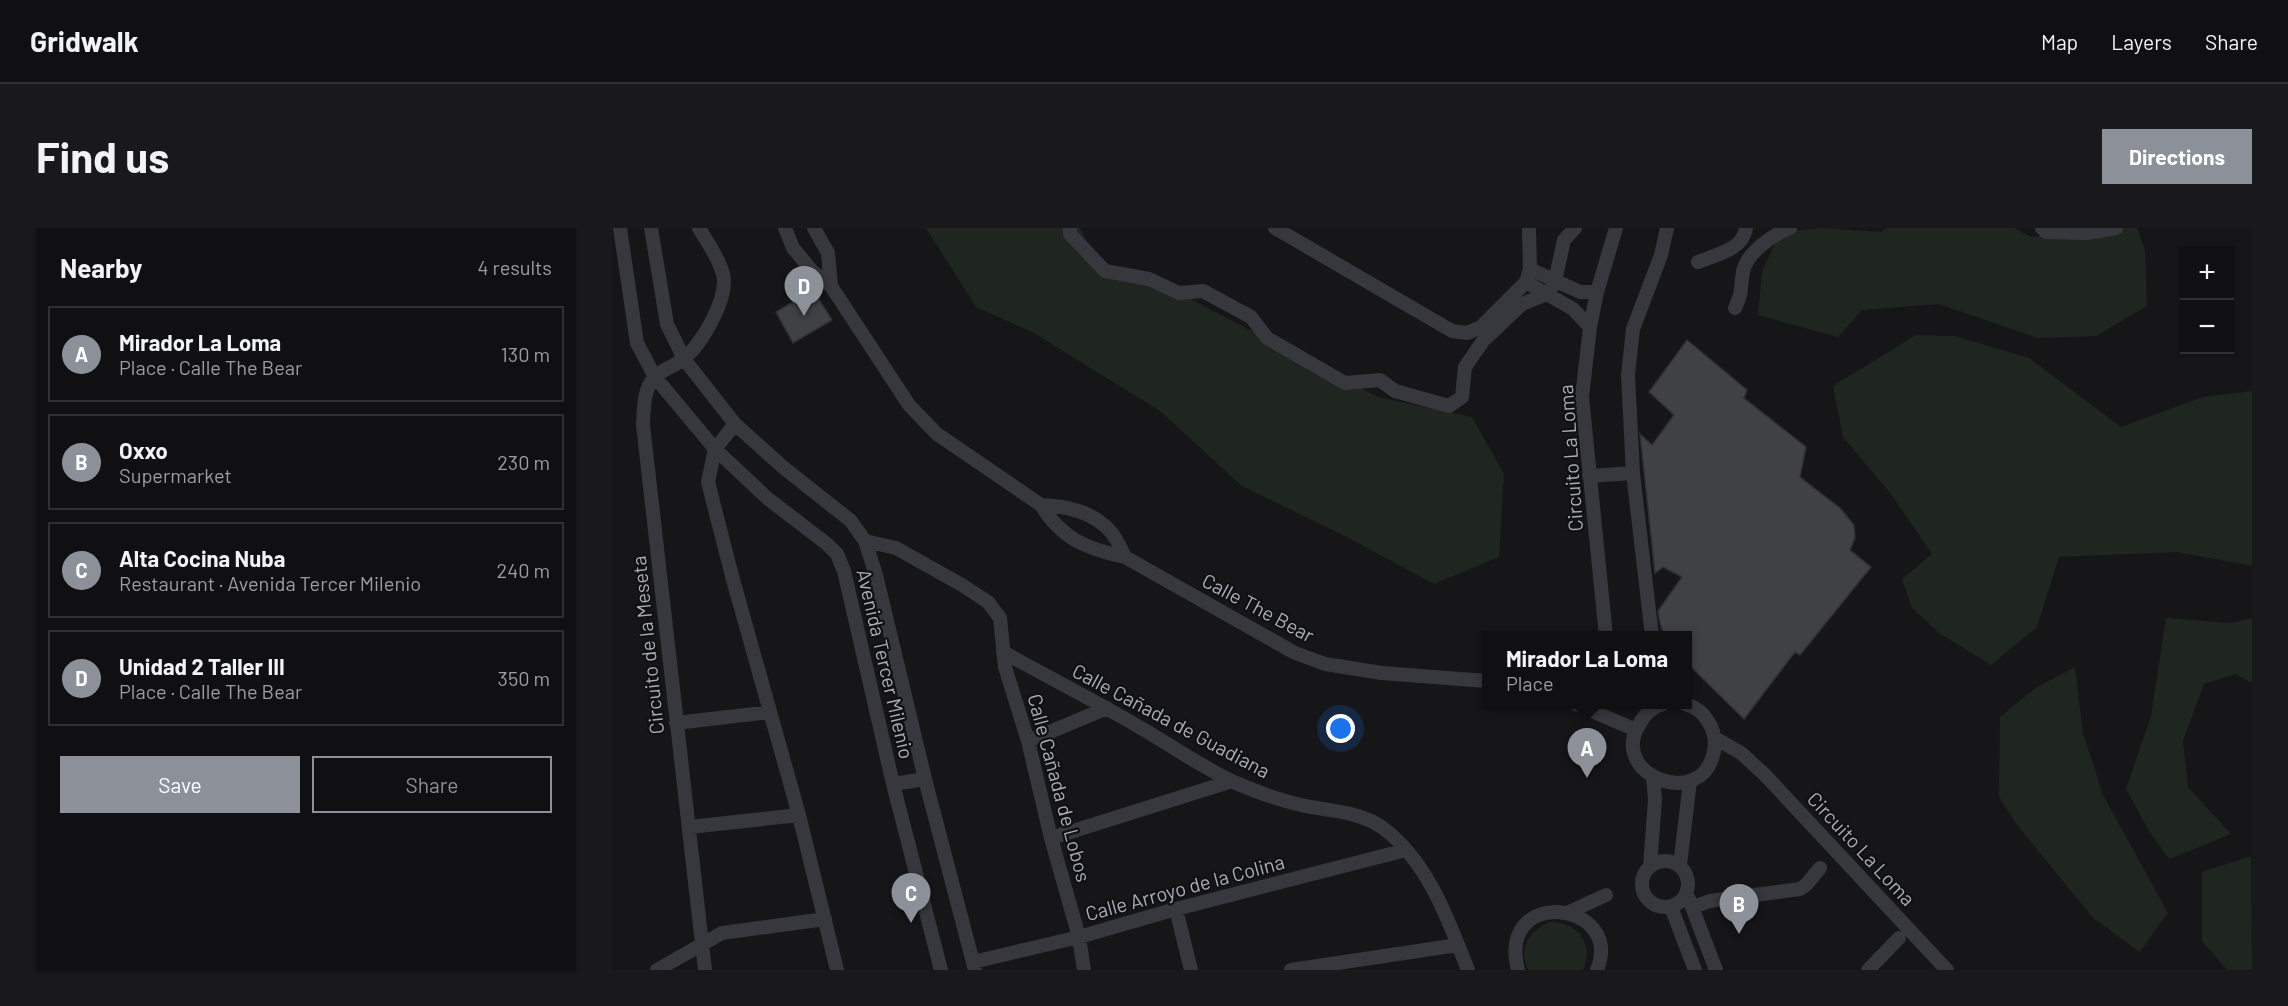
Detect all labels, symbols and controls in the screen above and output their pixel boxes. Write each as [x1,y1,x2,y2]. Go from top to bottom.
text: Gridwalk [30,24,139,58]
text: Map [2041,29,2078,54]
text: Layers [2111,29,2172,54]
text: Share [2205,29,2258,54]
button: Directions [2102,129,2252,184]
text: Find us [36,131,169,181]
map controls [2180,246,2234,354]
button: + [2180,246,2234,300]
text: Nearby [60,252,142,283]
text: 4 results [477,255,552,279]
pin: D [784,266,824,316]
button: − [2180,300,2234,354]
text: Mirador La Loma [119,329,281,355]
text: A [75,342,88,366]
text: 130 m [501,342,550,366]
text: Place · Calle The Bear [119,355,302,379]
street label: Circuito La Loma [1553,384,1587,532]
text: Oxxo [119,437,168,463]
text: B [75,450,88,474]
text: 230 m [497,450,550,474]
text: Supermarket [119,463,232,487]
text: Alta Cocina Nuba [119,545,285,571]
street label: Circuito de la Meseta [626,555,668,736]
text: C [75,558,88,582]
text: 240 m [496,558,550,582]
street label: Avenida Tercer Milenio [852,567,919,761]
street label: Calle The Bear [1198,568,1319,647]
text: Restaurant · Avenida Tercer Milenio [119,571,421,595]
popup [1482,631,1692,709]
text: Mirador La Loma [1506,645,1668,671]
text: Unidad 2 Taller III [119,653,285,679]
street label: Calle Cañada de Guadiana [1069,658,1274,782]
text: D [75,666,88,690]
text: 350 m [498,666,550,690]
text: Place [1506,671,1554,695]
text: Place · Calle The Bear [119,679,302,703]
street label: Calle Cañada de Lobos [1023,691,1097,884]
your location [1326,714,1355,743]
pin: A [1568,728,1606,778]
button: Save [60,756,300,813]
button: Share [312,756,552,813]
street label: Circuito La Loma [1803,786,1921,910]
street label: Calle Arroyo de la Colina [1083,849,1287,925]
pin: C [892,874,930,923]
pin: B [1720,884,1758,934]

